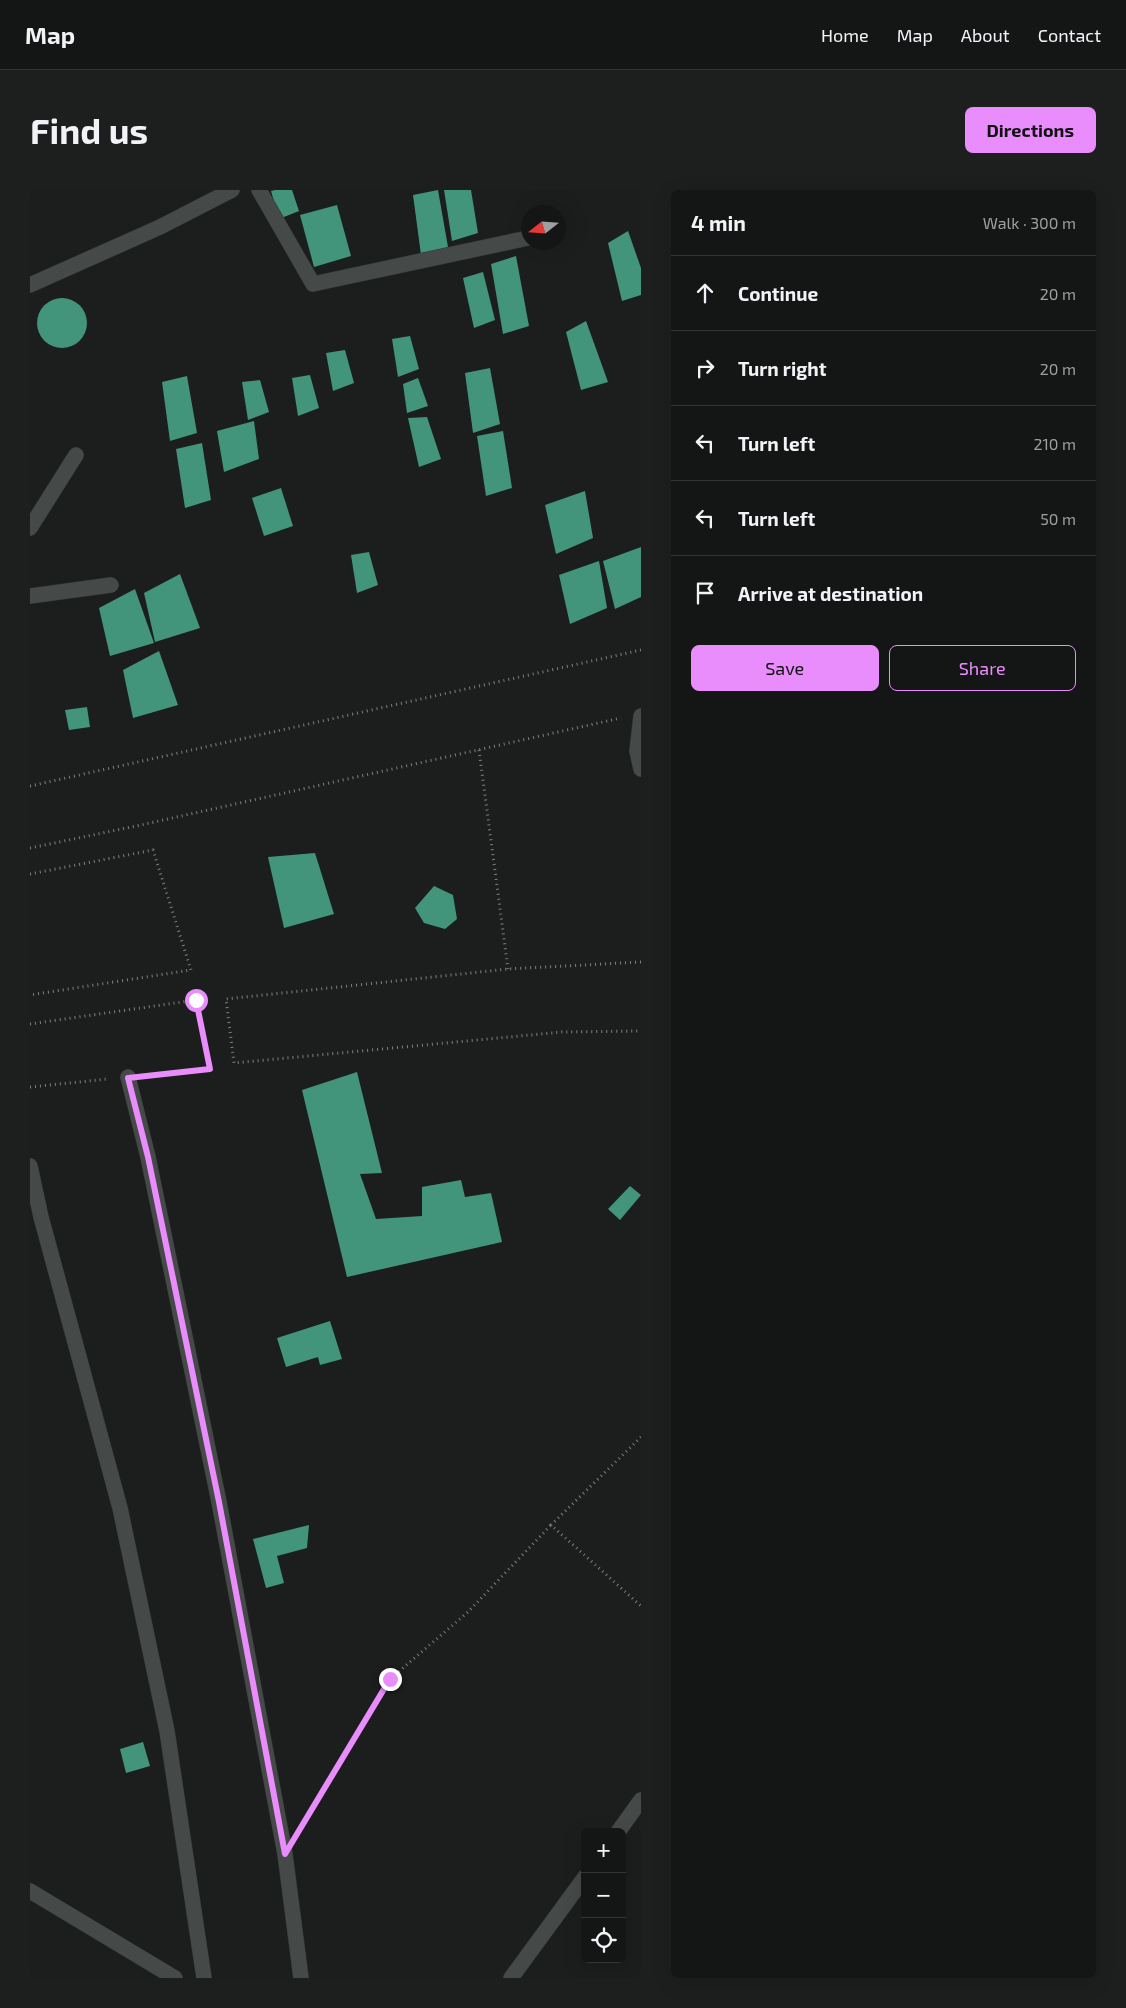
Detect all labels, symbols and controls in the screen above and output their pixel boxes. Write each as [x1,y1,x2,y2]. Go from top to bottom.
text: Map [25,20,75,49]
text: Home [821,24,869,46]
text: Map [897,24,933,46]
text: About [961,24,1010,46]
text: Contact [1038,24,1101,46]
button: Directions [965,107,1096,153]
text: Find us [30,109,148,151]
north arrow [521,205,566,250]
text: 4 min [691,210,746,235]
text: Walk · 300 m [983,213,1076,232]
icon: ahead [691,279,719,307]
text: Continue [738,282,818,305]
text: 20 m [1040,284,1076,303]
icon: right [691,354,719,382]
text: Turn right [738,357,826,380]
text: 20 m [1040,359,1076,378]
icon: left [691,429,719,457]
text: Turn left [738,432,815,455]
text: 210 m [1033,434,1076,453]
icon: left [691,504,719,532]
text: Turn left [738,507,815,530]
text: 50 m [1040,509,1076,528]
icon: arrive [691,579,719,607]
text: Arrive at destination [738,582,923,605]
button: Save [691,645,879,691]
button: Share [889,645,1076,691]
route start [185,989,208,1012]
route end [379,1668,402,1691]
map controls [581,1828,626,1963]
button: + [581,1828,626,1873]
button: − [581,1873,626,1918]
button: locate [581,1918,626,1963]

